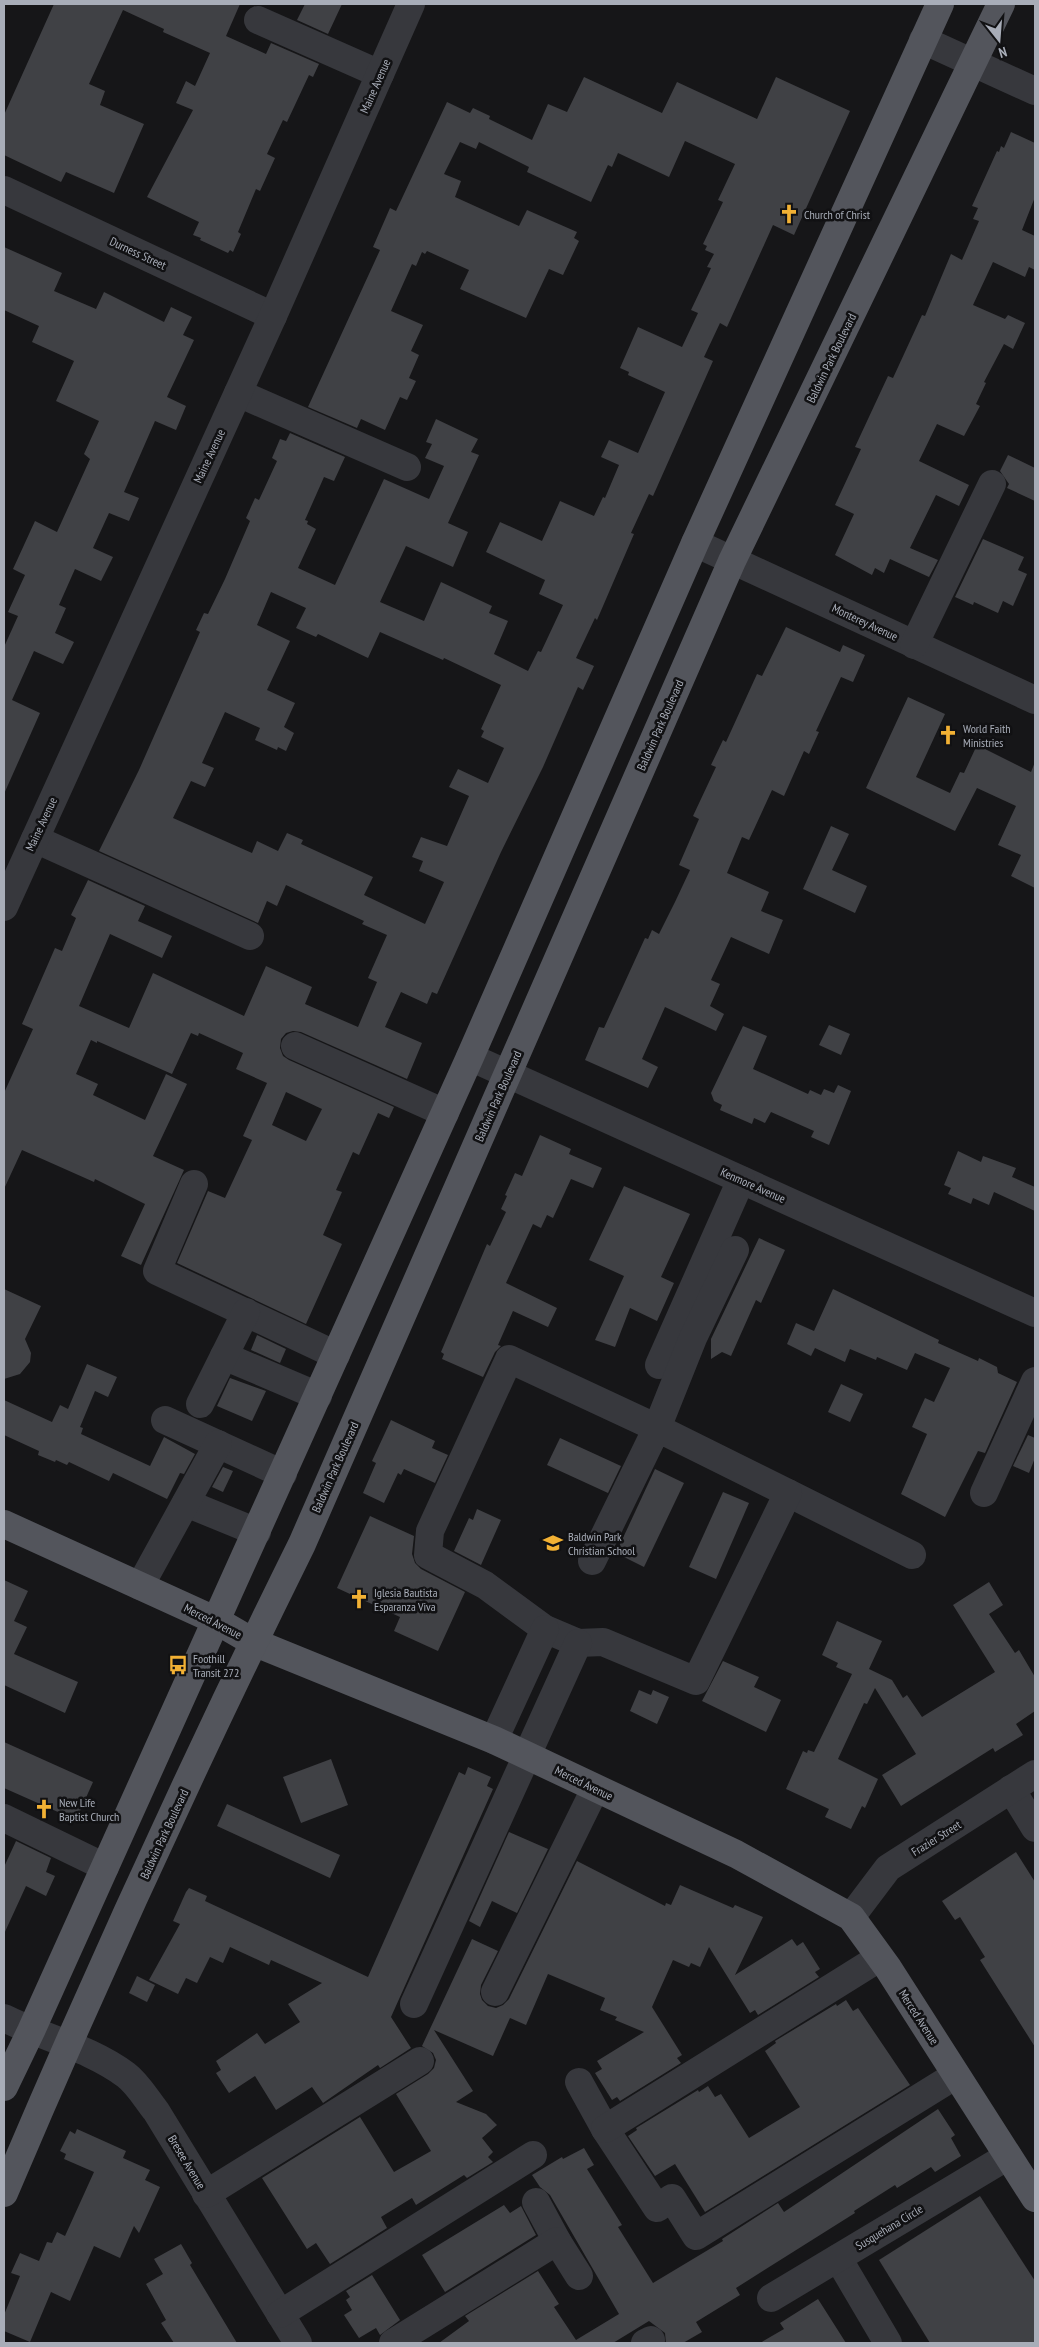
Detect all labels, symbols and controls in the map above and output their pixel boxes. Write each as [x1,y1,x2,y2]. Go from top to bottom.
north arrow [974,15,1024,65]
text: N [997,43,1009,62]
street label: Maine Avenue [356,56,394,115]
church icon: Church of Christ [778,203,800,225]
place label: Church of Christ [804,207,871,222]
street label: Durness Street [107,233,169,273]
street label: Baldwin Park Boulevard [803,311,859,405]
street label: Maine Avenue [190,427,228,485]
street label: Monterey Avenue [830,600,900,644]
street label: Baldwin Park Boulevard [633,677,687,773]
place label: World Faith Ministries [963,721,1011,750]
church icon: World Faith Ministries [937,724,959,746]
street label: Maine Avenue [22,795,60,853]
street label: Baldwin Park Boulevard [471,1048,525,1144]
street label: Kenmore Avenue [718,1164,788,1206]
street label: Baldwin Park Boulevard [308,1419,362,1515]
place label: Baldwin Park Christian School [568,1529,635,1558]
school or university icon: Baldwin Park Christian School [542,1532,564,1554]
place label: Iglesia Bautista Esparanza Viva [374,1585,438,1614]
church icon: Iglesia Bautista Esparanza Viva [348,1588,370,1610]
street label: Merced Avenue [182,1600,244,1642]
place label: Foothill Transit 272 [193,1651,239,1680]
bus stop icon: Foothill Transit 272 [167,1654,189,1676]
street label: Merced Avenue [553,1763,615,1803]
street label: Baldwin Park Boulevard [137,1787,191,1881]
place label: New Life Baptist Church [59,1795,119,1824]
church icon: New Life Baptist Church [33,1798,55,1820]
street label: Frazier Street [908,1817,964,1859]
street label: Merced Avenue [896,1987,942,2047]
street label: Bresee Avenue [165,2132,209,2192]
street label: Susquehana Circle [853,2201,925,2253]

